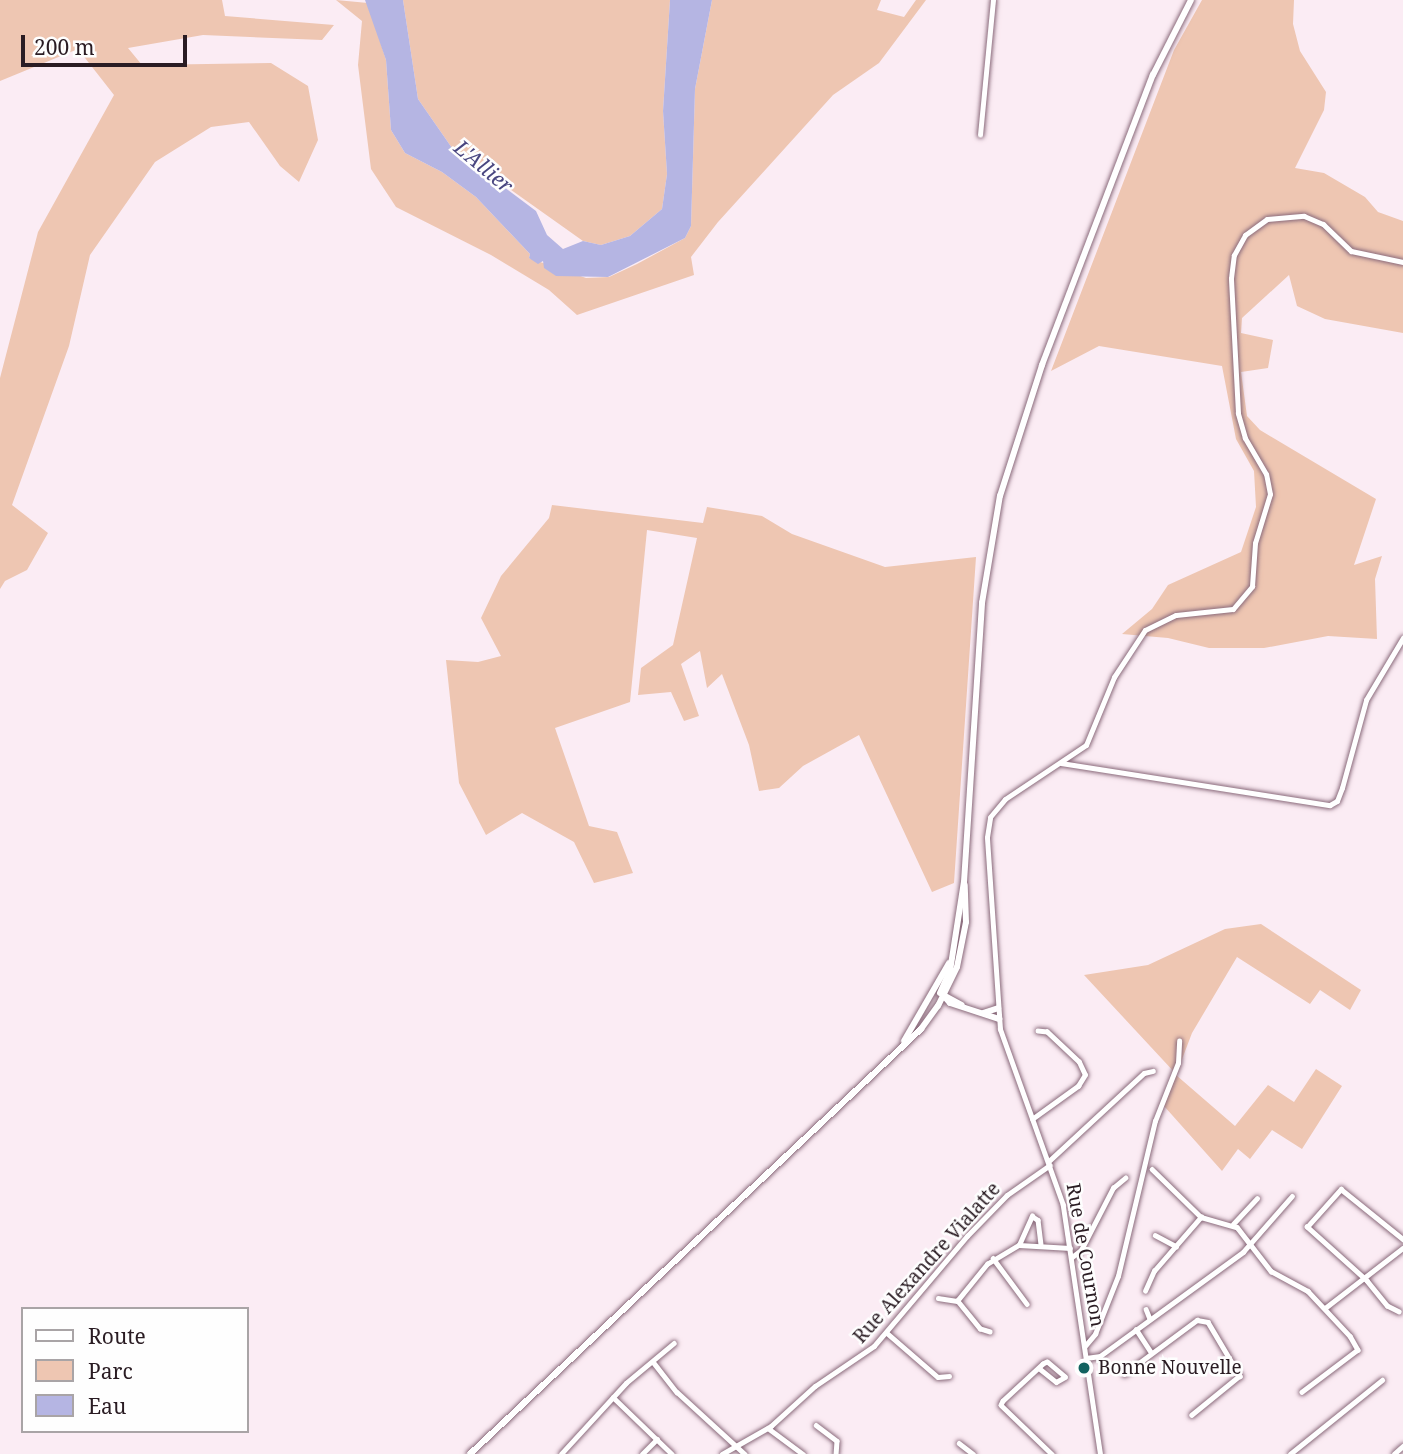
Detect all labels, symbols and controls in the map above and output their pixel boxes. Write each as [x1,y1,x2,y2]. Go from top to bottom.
scale bar [24,21,191,65]
text: 200 m [34,33,95,61]
water label: L'Allier [450,134,518,198]
street label: Rue Alexandre Vialatte [849,1178,1005,1348]
street label: Rue de Cournon [1061,1181,1109,1329]
legend [21,1307,248,1433]
text: Route [88,1322,146,1350]
text: Parc [88,1357,133,1385]
place label: Bonne Nouvelle [1098,1357,1242,1379]
marker: Bonne Nouvelle [1076,1360,1092,1376]
text: Eau [88,1392,126,1420]

